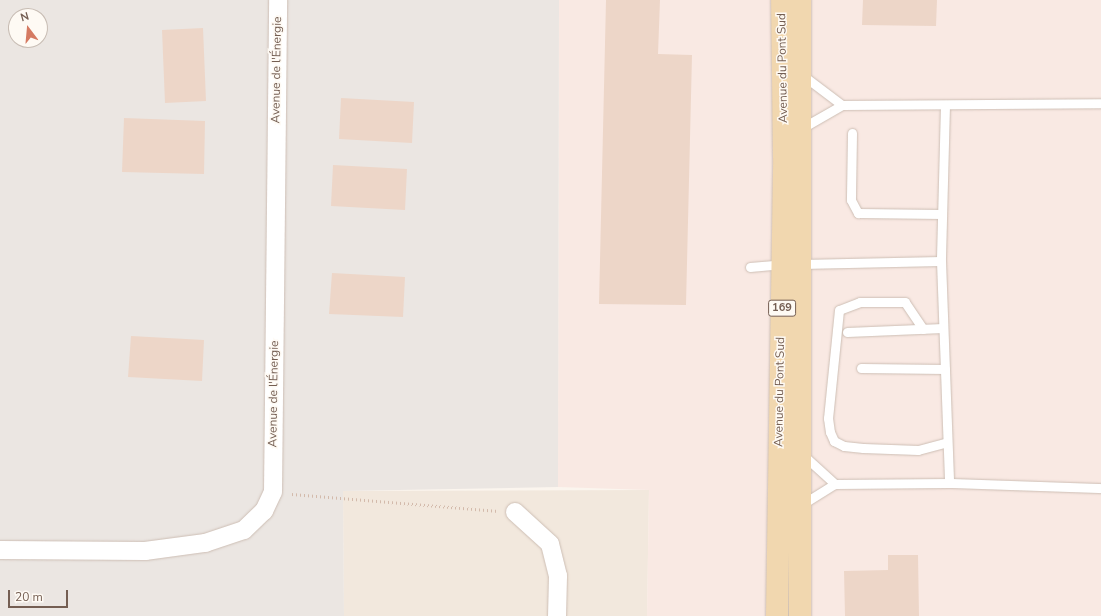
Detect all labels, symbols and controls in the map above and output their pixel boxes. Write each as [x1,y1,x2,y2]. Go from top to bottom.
north arrow [8,8,48,48]
text: N [19,9,31,25]
street label: Avenue du Pont Sud [775,13,791,123]
street label: Avenue de l'Énergie [269,17,285,123]
road number: 169 [768,299,796,317]
street label: Avenue du Pont Sud [772,337,788,447]
street label: Avenue de l'Énergie [266,341,282,447]
scale bar [10,582,70,608]
text: 20 m [15,589,43,605]

